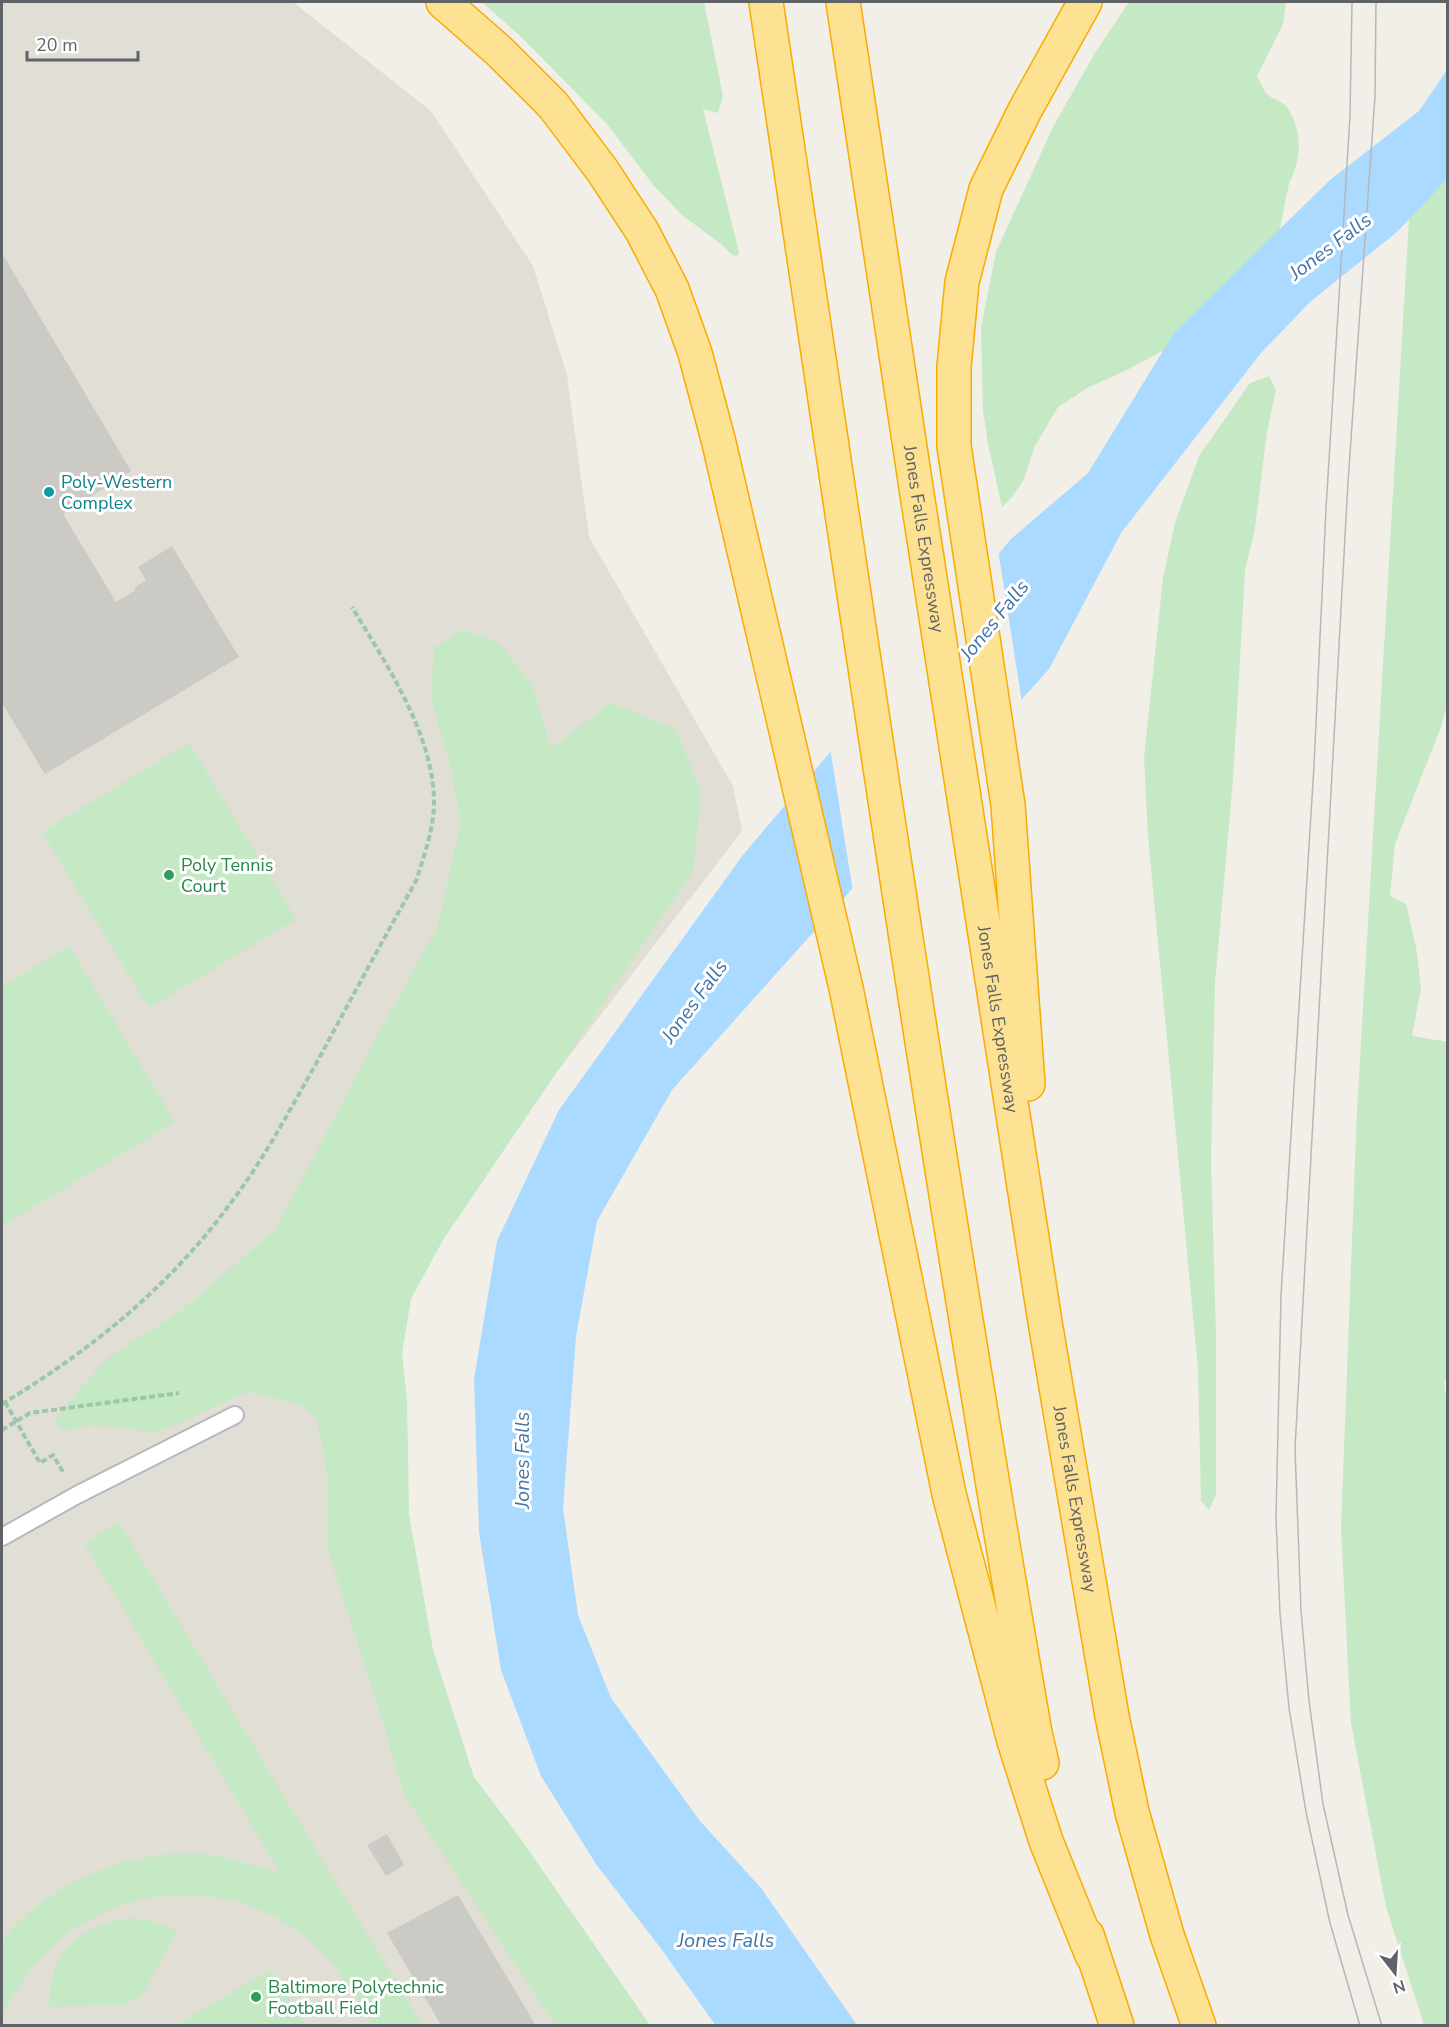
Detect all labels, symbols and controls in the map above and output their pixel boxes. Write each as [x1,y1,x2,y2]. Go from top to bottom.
scale bar [27,24,138,62]
text: 20 m [36,33,78,57]
water label: Jones Falls [1283,206,1377,287]
street label: Jones Falls Expressway [898,443,950,635]
place label: Poly-Western Complex [61,470,172,515]
marker: Poly-Western Complex [42,485,56,499]
water label: Jones Falls [953,574,1035,667]
place label: Poly Tennis Court [181,853,273,898]
marker: Poly Tennis Court [162,868,176,882]
street label: Jones Falls Expressway [972,923,1025,1115]
water label: Jones Falls [654,954,734,1049]
street label: Jones Falls Expressway [1047,1403,1103,1595]
water label: Jones Falls [509,1412,536,1509]
water label: Jones Falls [677,1927,774,1954]
north arrow [1365,1943,1425,2003]
text: N [1390,1974,1408,1999]
place label: Baltimore Polytechnic Football Field [268,1975,444,2020]
marker: Baltimore Polytechnic Football Field [249,1990,263,2004]

